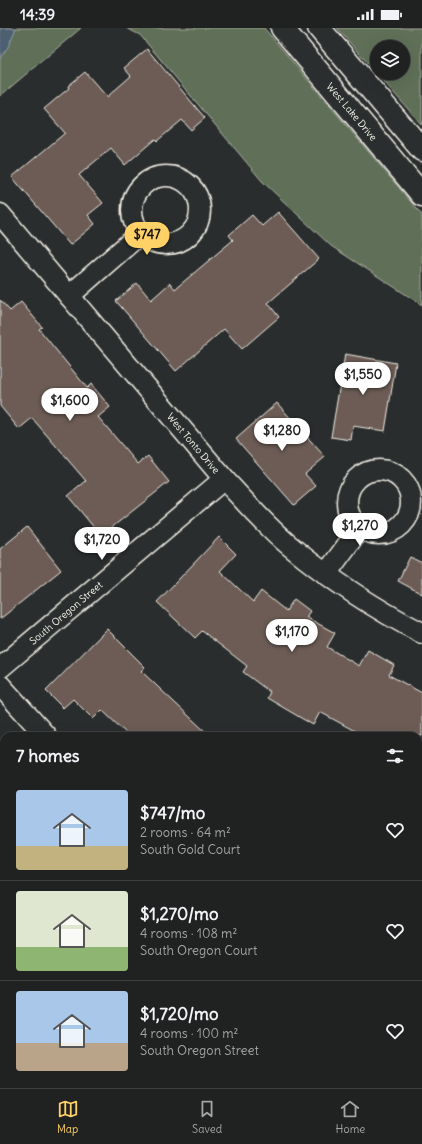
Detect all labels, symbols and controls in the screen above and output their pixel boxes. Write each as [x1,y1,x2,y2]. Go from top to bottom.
text: 14:39 [20,5,55,24]
map controls [370,40,410,80]
button: layers [370,40,410,80]
street label: West Lake Drive [324,80,380,143]
pin: $747 [123,222,171,256]
text: $747 [133,226,161,243]
pin: $1,550 [330,362,396,396]
text: $1,550 [344,366,382,383]
pin: $1,600 [37,388,103,422]
text: $1,600 [50,392,90,409]
street label: West Tonto Drive [164,410,223,476]
pin: $1,280 [249,418,315,452]
text: $1,280 [263,422,301,439]
pin: $1,270 [327,513,393,547]
text: $1,270 [342,517,378,534]
pin: $1,720 [69,527,135,561]
text: $1,720 [84,531,120,548]
street label: South Oregon Street [27,578,105,647]
pin: $1,170 [259,619,325,653]
text: $1,170 [275,623,309,640]
text: 7 homes [16,745,80,767]
icon: filters [384,745,406,767]
text: $747/mo [140,802,205,824]
icon: home [48,806,96,854]
icon: heart [384,819,406,841]
text: 2 rooms · 64 m² [140,824,231,841]
text: South Gold Court [140,841,240,858]
text: $1,270/mo [140,903,219,925]
icon: home [48,907,96,955]
icon: heart [384,920,406,942]
text: 4 rooms · 108 m² [140,925,237,942]
text: South Oregon Court [140,942,257,959]
text: $1,720/mo [140,1003,219,1025]
icon: home [48,1007,96,1055]
icon: heart [384,1020,406,1042]
text: 4 rooms · 100 m² [140,1025,238,1042]
text: South Oregon Street [140,1042,259,1059]
tab: Map [57,1098,79,1136]
tab: Saved [192,1098,222,1136]
tab: Home [336,1098,365,1136]

